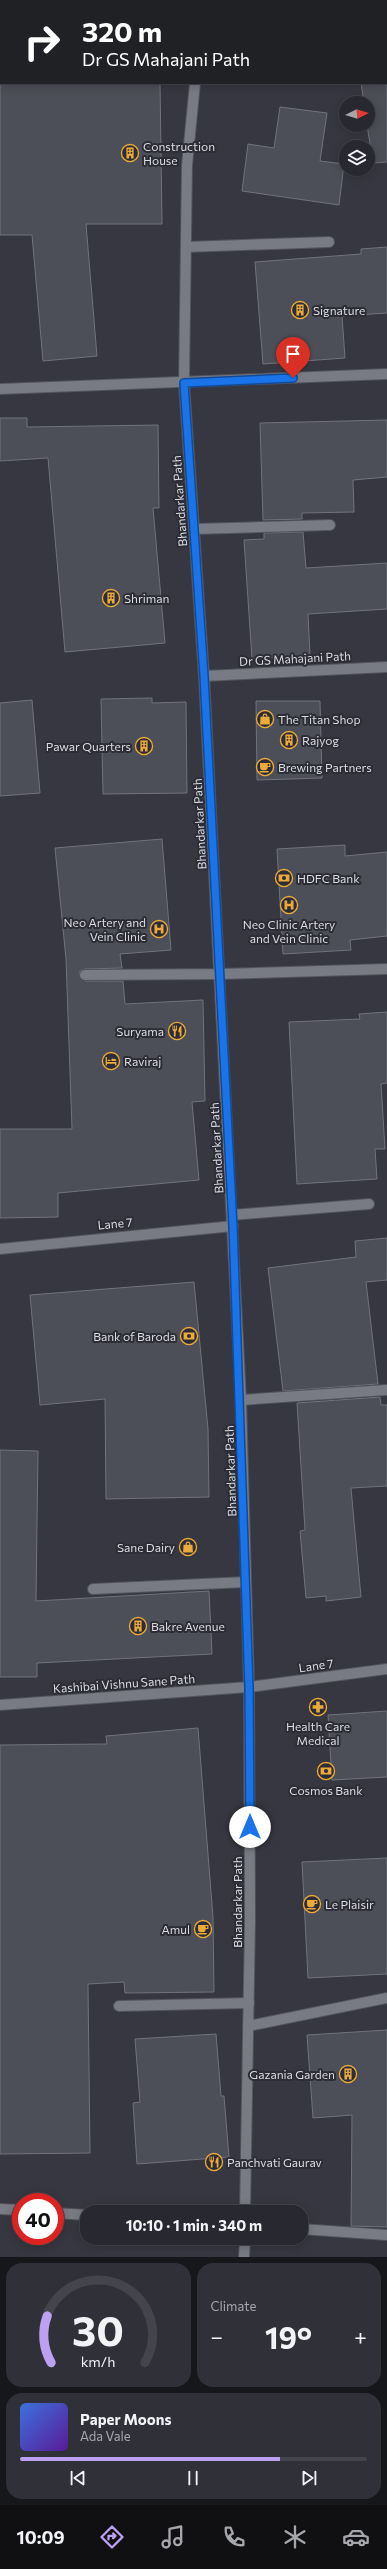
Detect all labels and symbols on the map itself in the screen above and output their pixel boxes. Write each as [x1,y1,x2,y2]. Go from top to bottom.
north arrow [339,96,375,132]
place label: Construction House [143,139,215,167]
building icon: Construction House [120,143,140,163]
building icon: Signature [290,300,310,320]
place label: Signature [313,303,365,317]
pin [276,337,310,378]
street label: Bhandarkar Path [169,455,189,547]
building icon: Shriman [101,588,121,608]
place label: Shriman [124,591,169,605]
street label: Dr GS Mahajani Path [239,648,351,668]
shop icon: The Titan Shop [255,709,275,729]
place label: The Titan Shop [278,712,361,726]
building icon: Rajyog [279,730,299,750]
place label: Rajyog [302,733,340,747]
building icon: Pawar Quarters [134,736,154,756]
place label: Pawar Quarters [46,739,131,753]
cafe icon: Brewing Partners [255,757,275,777]
place label: Brewing Partners [278,760,372,774]
street label: Bhandarkar Path [190,778,208,870]
bank icon: HDFC Bank [274,868,294,888]
place label: HDFC Bank [297,871,360,885]
hospital icon: Neo Clinic Artery and Vein Clinic [279,895,299,915]
place label: Neo Artery and Vein Clinic [64,915,146,943]
place label: Neo Clinic Artery and Vein Clinic [243,917,335,945]
hospital icon: Neo Artery and Vein Clinic [149,919,169,939]
restaurant icon: Suryama [167,1021,187,1041]
place label: Suryama [116,1024,164,1038]
hotel icon: Raviraj [101,1051,121,1071]
place label: Raviraj [124,1054,161,1068]
street label: Bhandarkar Path [207,1102,225,1194]
street label: Lane 7 [97,1215,133,1231]
bank icon: Bank of Baroda [179,1326,199,1346]
place label: Bank of Baroda [93,1329,176,1343]
street label: Bhandarkar Path [221,1425,239,1517]
shop icon: Sane Dairy [178,1537,198,1557]
place label: Sane Dairy [117,1540,175,1554]
building icon: Bakre Avenue [128,1616,148,1636]
place label: Bakre Avenue [151,1619,225,1633]
street label: Lane 7 [298,1656,334,1674]
street label: Kashibai Vishnu Sane Path [52,1671,196,1695]
pharmacy icon: Health Care Medical [308,1697,328,1717]
place label: Health Care Medical [286,1719,350,1747]
bank icon: Cosmos Bank [316,1761,336,1781]
place label: Cosmos Bank [289,1783,363,1797]
position arrow [229,1806,271,1848]
street label: Bhandarkar Path [230,1856,244,1948]
cafe icon: Le Plaisir [302,1894,322,1914]
place label: Le Plaisir [325,1897,374,1911]
cafe icon: Amul [193,1919,213,1939]
place label: Amul [161,1922,190,1936]
building icon: Gazania Garden [338,2064,358,2084]
place label: Gazania Garden [249,2067,335,2081]
restaurant icon: Panchvati Gaurav [204,2152,224,2172]
place label: Panchvati Gaurav [227,2155,322,2169]
speed limit sign: 40 [12,2193,64,2245]

